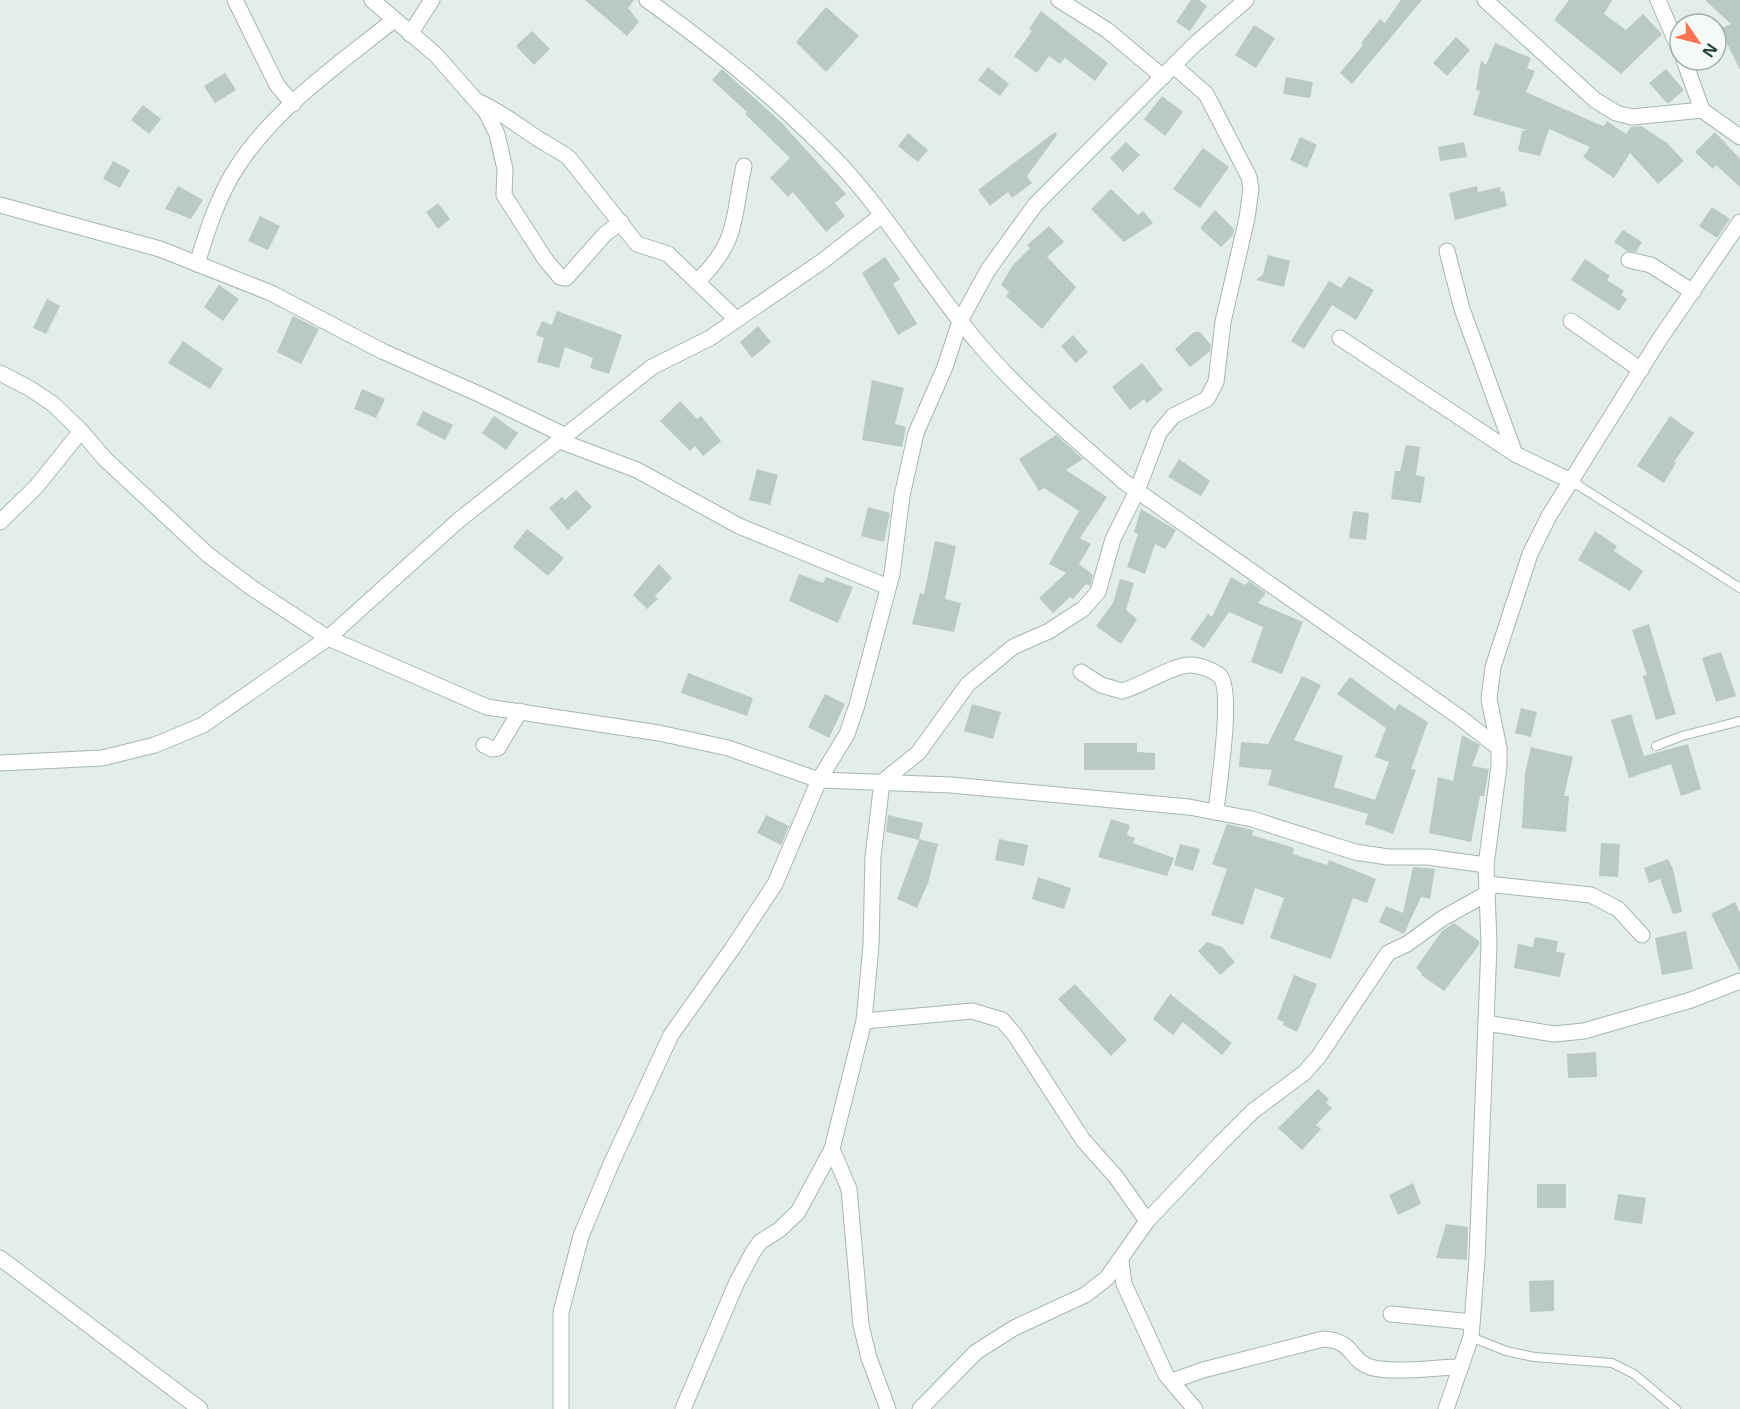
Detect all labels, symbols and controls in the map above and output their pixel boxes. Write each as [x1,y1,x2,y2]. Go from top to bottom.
north arrow [1668,12,1728,72]
text: N [1698,39,1723,62]

